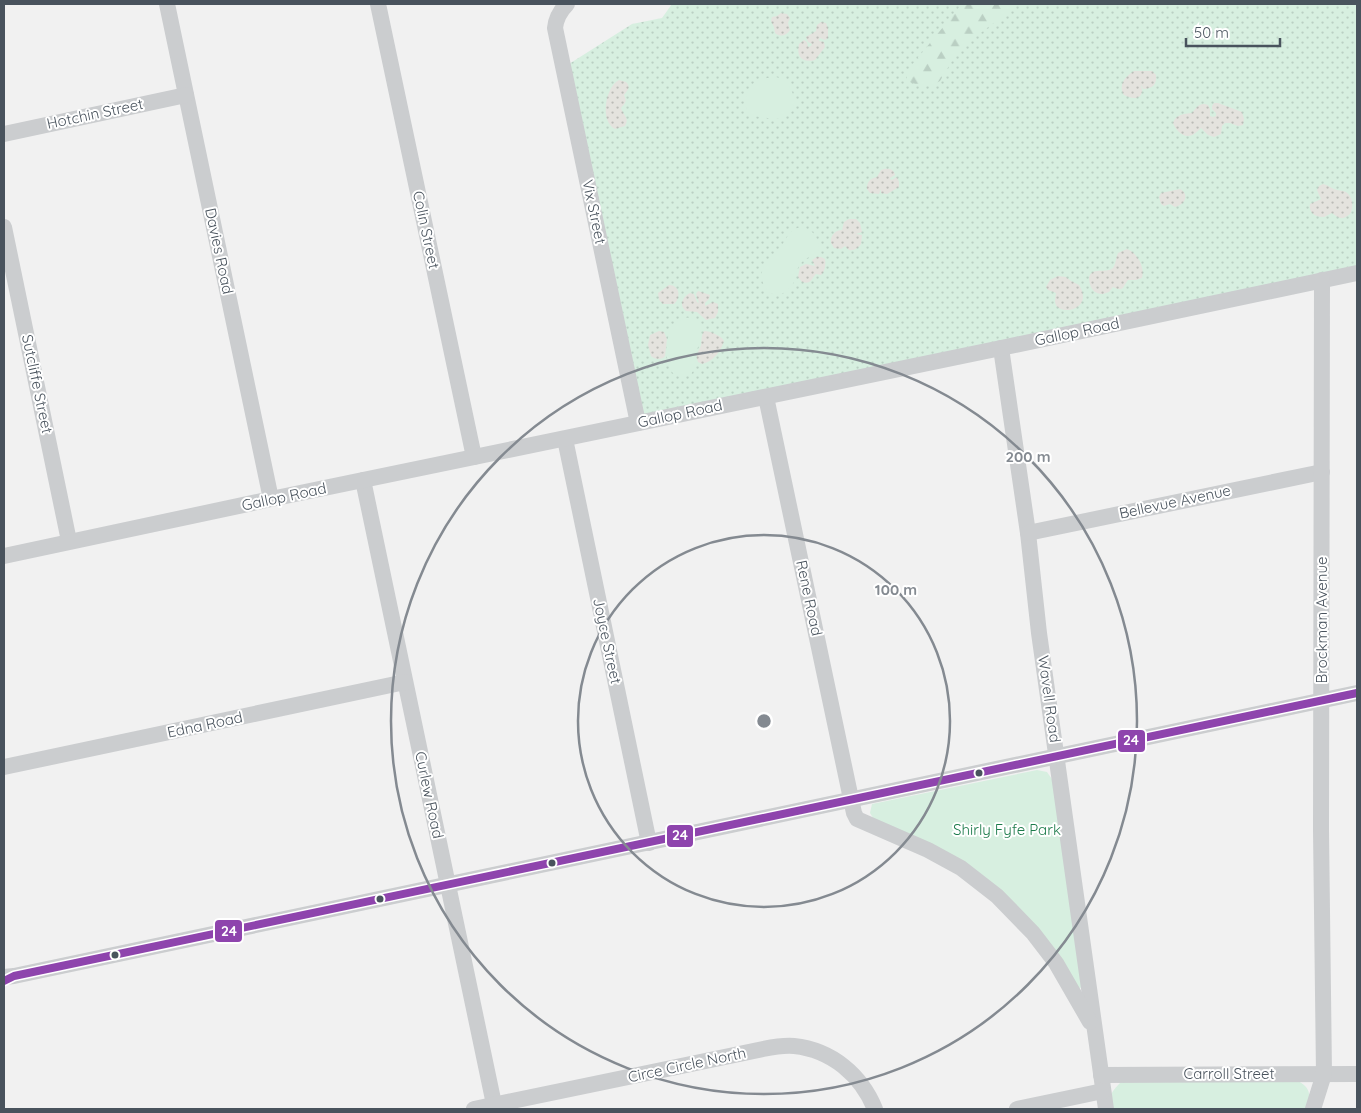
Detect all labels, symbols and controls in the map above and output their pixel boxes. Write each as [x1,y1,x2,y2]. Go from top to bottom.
scale bar [1186,15,1280,47]
text: 50 m [1194,23,1229,42]
street label: Hotchin Street [45,94,145,133]
street label: Vix Street [578,178,611,246]
street label: Colin Street [409,189,444,271]
street label: Davies Road [201,206,238,296]
street label: Gallop Road [1033,313,1121,350]
street label: Sutcliffe Street [18,333,57,435]
street label: Gallop Road [636,395,724,432]
text: 200 m [1006,447,1051,466]
street label: Gallop Road [240,478,328,515]
street label: Bellevue Avenue [1117,480,1232,523]
street label: Brockman Avenue [1312,557,1331,683]
street label: Rene Road [792,558,827,637]
text: 100 m [875,580,917,599]
street label: Joyce Street [589,596,626,686]
street label: Wavell Road [1034,654,1065,744]
street label: Edna Road [165,707,244,742]
centre of rings [755,712,773,730]
line badge: 24 [1117,729,1146,753]
text: 24 [1123,731,1139,749]
street label: Curlew Road [411,750,448,840]
unlabelled marker [974,768,984,778]
park label: Shirly Fyfe Park [953,820,1061,839]
line badge: 24 [666,824,694,848]
text: 24 [672,826,688,844]
unlabelled marker [547,858,557,868]
unlabelled marker [375,894,385,904]
line badge: 24 [214,919,243,943]
text: 24 [221,922,237,940]
unlabelled marker [110,950,120,960]
street label: Circe Circle North [626,1043,748,1086]
street label: Carroll Street [1183,1064,1275,1083]

